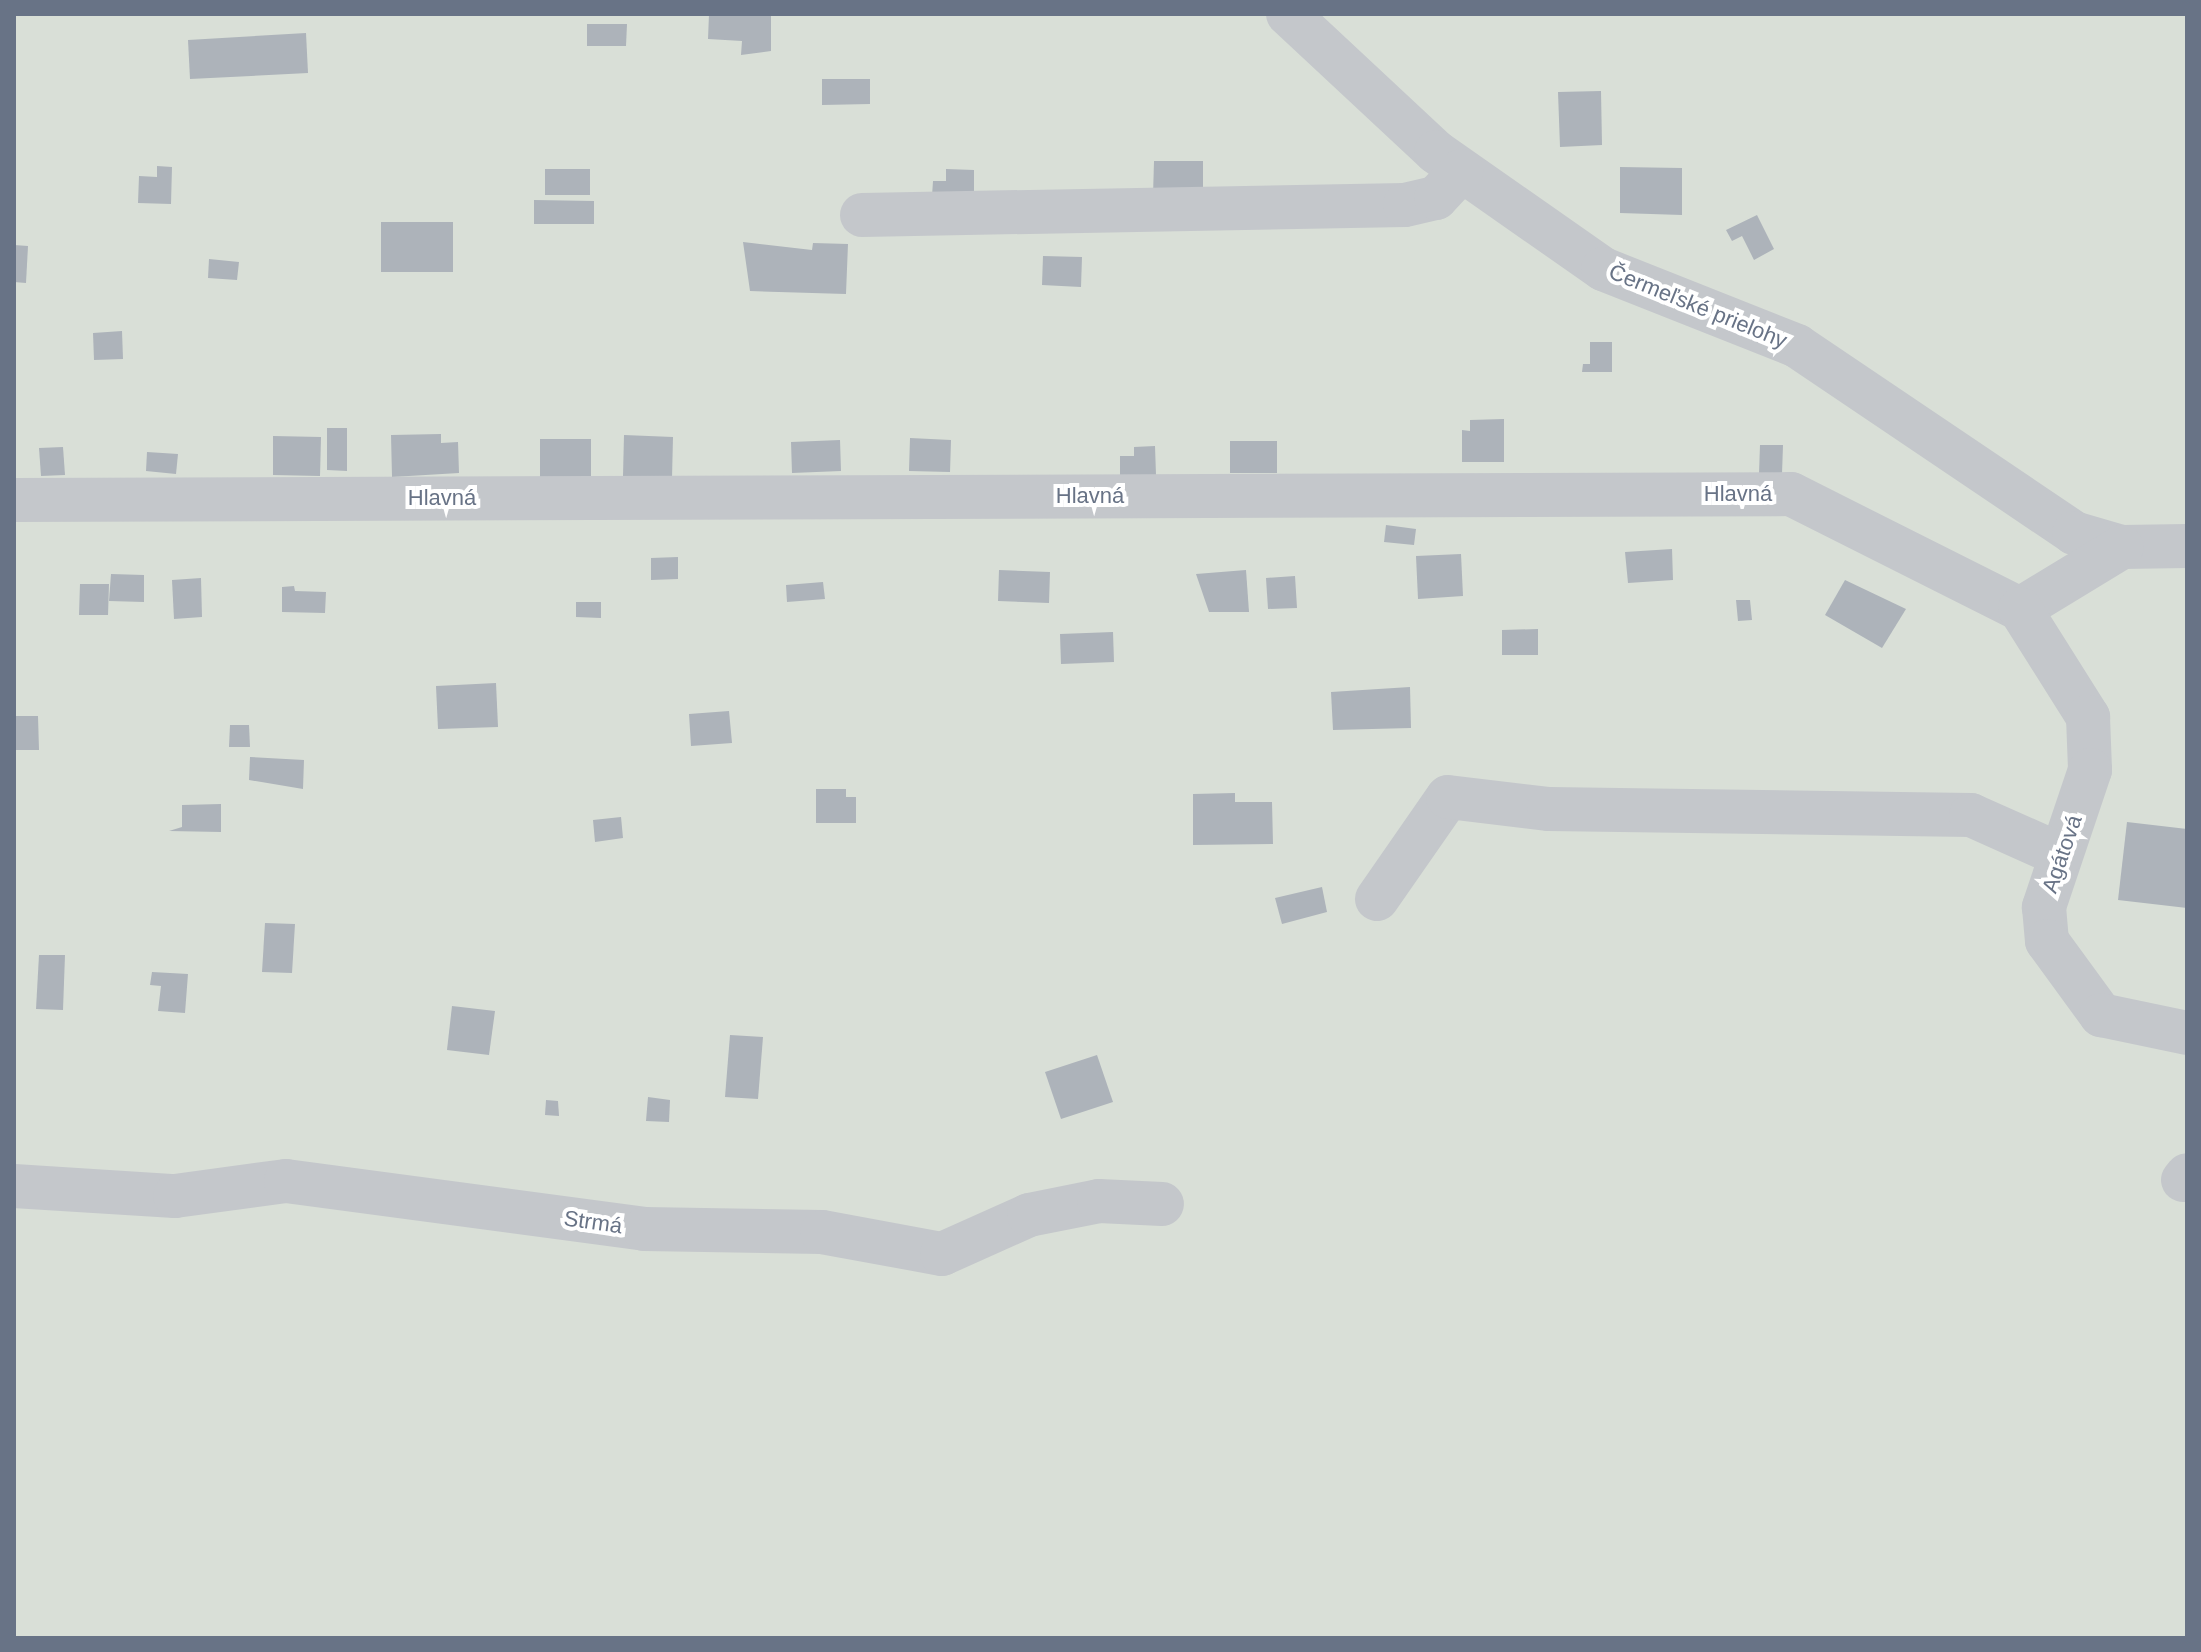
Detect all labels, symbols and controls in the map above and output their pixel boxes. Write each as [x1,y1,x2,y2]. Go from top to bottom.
street label: Čermeľské prielohy [1605,258,1791,354]
street label: Hlavná [1704,481,1772,507]
street label: Hlavná [1056,483,1124,509]
street label: Hlavná [408,485,476,511]
street label: Agátová [2036,812,2088,896]
street label: Strmá [562,1205,624,1239]

